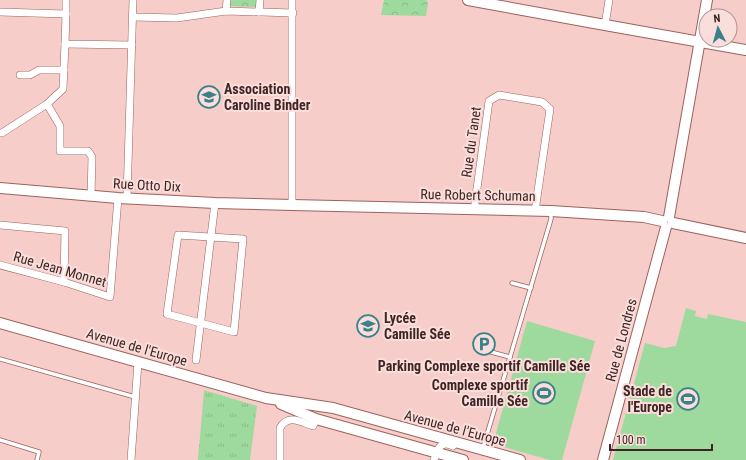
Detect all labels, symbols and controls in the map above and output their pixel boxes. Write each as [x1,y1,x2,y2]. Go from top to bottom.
north arrow [698,8,738,48]
text: N [713,12,721,25]
place label: Association Caroline Binder [224,81,311,113]
school or university icon: Association Caroline Binder [196,84,222,110]
street label: Rue du Tanet [458,106,484,178]
street label: Rue Otto Dix [113,175,181,195]
street label: Rue Robert Schuman [420,186,536,204]
street label: Rue Jean Monnet [12,248,108,290]
street label: Rue de Londres [602,297,640,383]
place label: Lycée Camille Sée [384,310,451,342]
school or university icon: Lycée Camille Sée [355,313,381,339]
street label: Avenue de l'Europe [85,325,190,369]
parking icon: Parking Complexe sportif Camille Sée [471,331,497,357]
place label: Parking Complexe sportif Camille Sée [378,358,590,374]
place label: Complexe sportif Camille Sée [432,377,528,409]
sports icon: Complexe sportif Camille Sée [531,380,557,406]
place label: Stade de l'Europe [623,383,672,415]
sports icon: Stade de l'Europe [675,386,701,412]
street label: Avenue de l'Europe [403,407,508,449]
scale bar [610,426,712,452]
text: 100 m [616,433,646,447]

